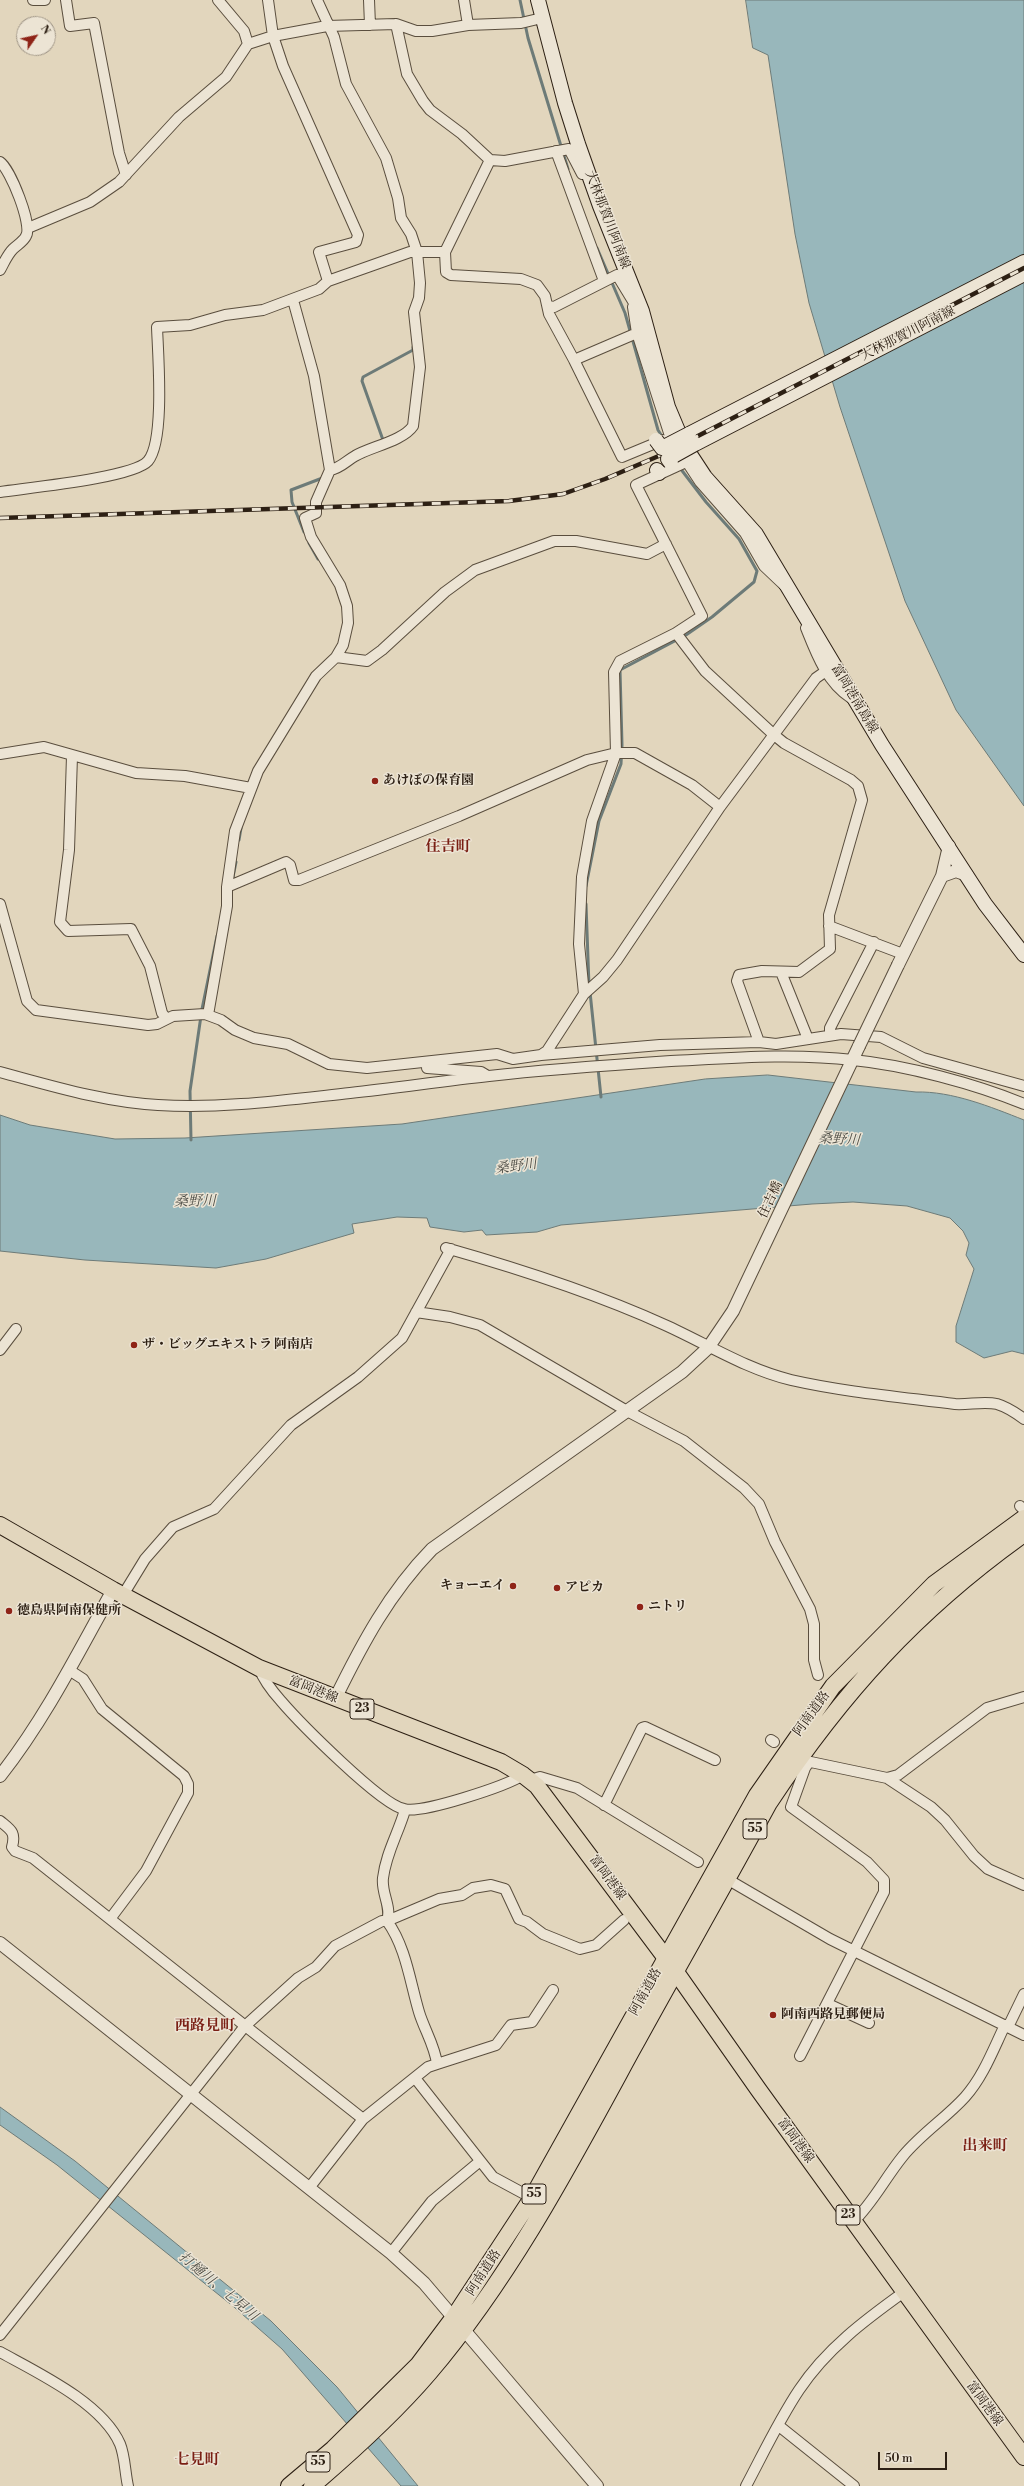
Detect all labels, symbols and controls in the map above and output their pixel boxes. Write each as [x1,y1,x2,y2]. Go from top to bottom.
north arrow [16,16,56,56]
text: N [37,22,53,37]
street label: 大林那賀川阿南線 [581,169,633,271]
street label: 大林那賀川阿南線 [858,303,958,365]
street label: 富岡港南島線 [827,662,881,736]
place label: あけぼの保育園 [383,773,474,789]
marker: あけぼの保育園 [370,776,380,786]
district label: 住吉町 [426,838,470,856]
water label: 桑野川 [818,1131,860,1149]
water label: 桑野川 [494,1156,538,1178]
street label: 住吉橋 [756,1179,786,1221]
water label: 桑野川 [174,1193,216,1211]
place label: ザ・ビッグエキストラ 阿南店 [142,1337,313,1353]
marker: ザ・ビッグエキストラ 阿南店 [129,1340,139,1350]
place label: キョーエイ [440,1578,505,1594]
place label: アピカ [565,1580,604,1596]
marker: キョーエイ [508,1581,518,1591]
marker: アピカ [552,1583,562,1593]
place label: ニトリ [648,1599,687,1615]
marker: ニトリ [635,1602,645,1612]
place label: 徳島県阿南保健所 [17,1603,121,1619]
marker: 徳島県阿南保健所 [4,1606,14,1616]
street label: 富岡港線 [286,1673,340,1707]
street label: 阿南道路 [790,1688,834,1740]
road number: 23 [350,1699,374,1719]
road number: 55 [743,1819,767,1839]
street label: 富岡港線 [585,1852,629,1904]
street label: 阿南道路 [627,1965,665,2019]
place label: 阿南西路見郵便局 [781,2007,885,2023]
marker: 阿南西路見郵便局 [768,2010,778,2020]
district label: 西路見町 [175,2017,235,2035]
street label: 富岡港線 [773,2115,817,2167]
district label: 出来町 [963,2137,1007,2155]
road number: 55 [522,2184,546,2204]
road number: 23 [836,2205,860,2225]
street label: 阿南道路 [463,2247,505,2299]
water label: 打樋川、七見川 [175,2249,261,2325]
street label: 富岡港線 [962,2378,1006,2430]
scale bar [880,2444,949,2470]
district label: 七見町 [175,2451,219,2469]
text: 50 m [885,2451,913,2466]
road number: 55 [306,2452,330,2472]

